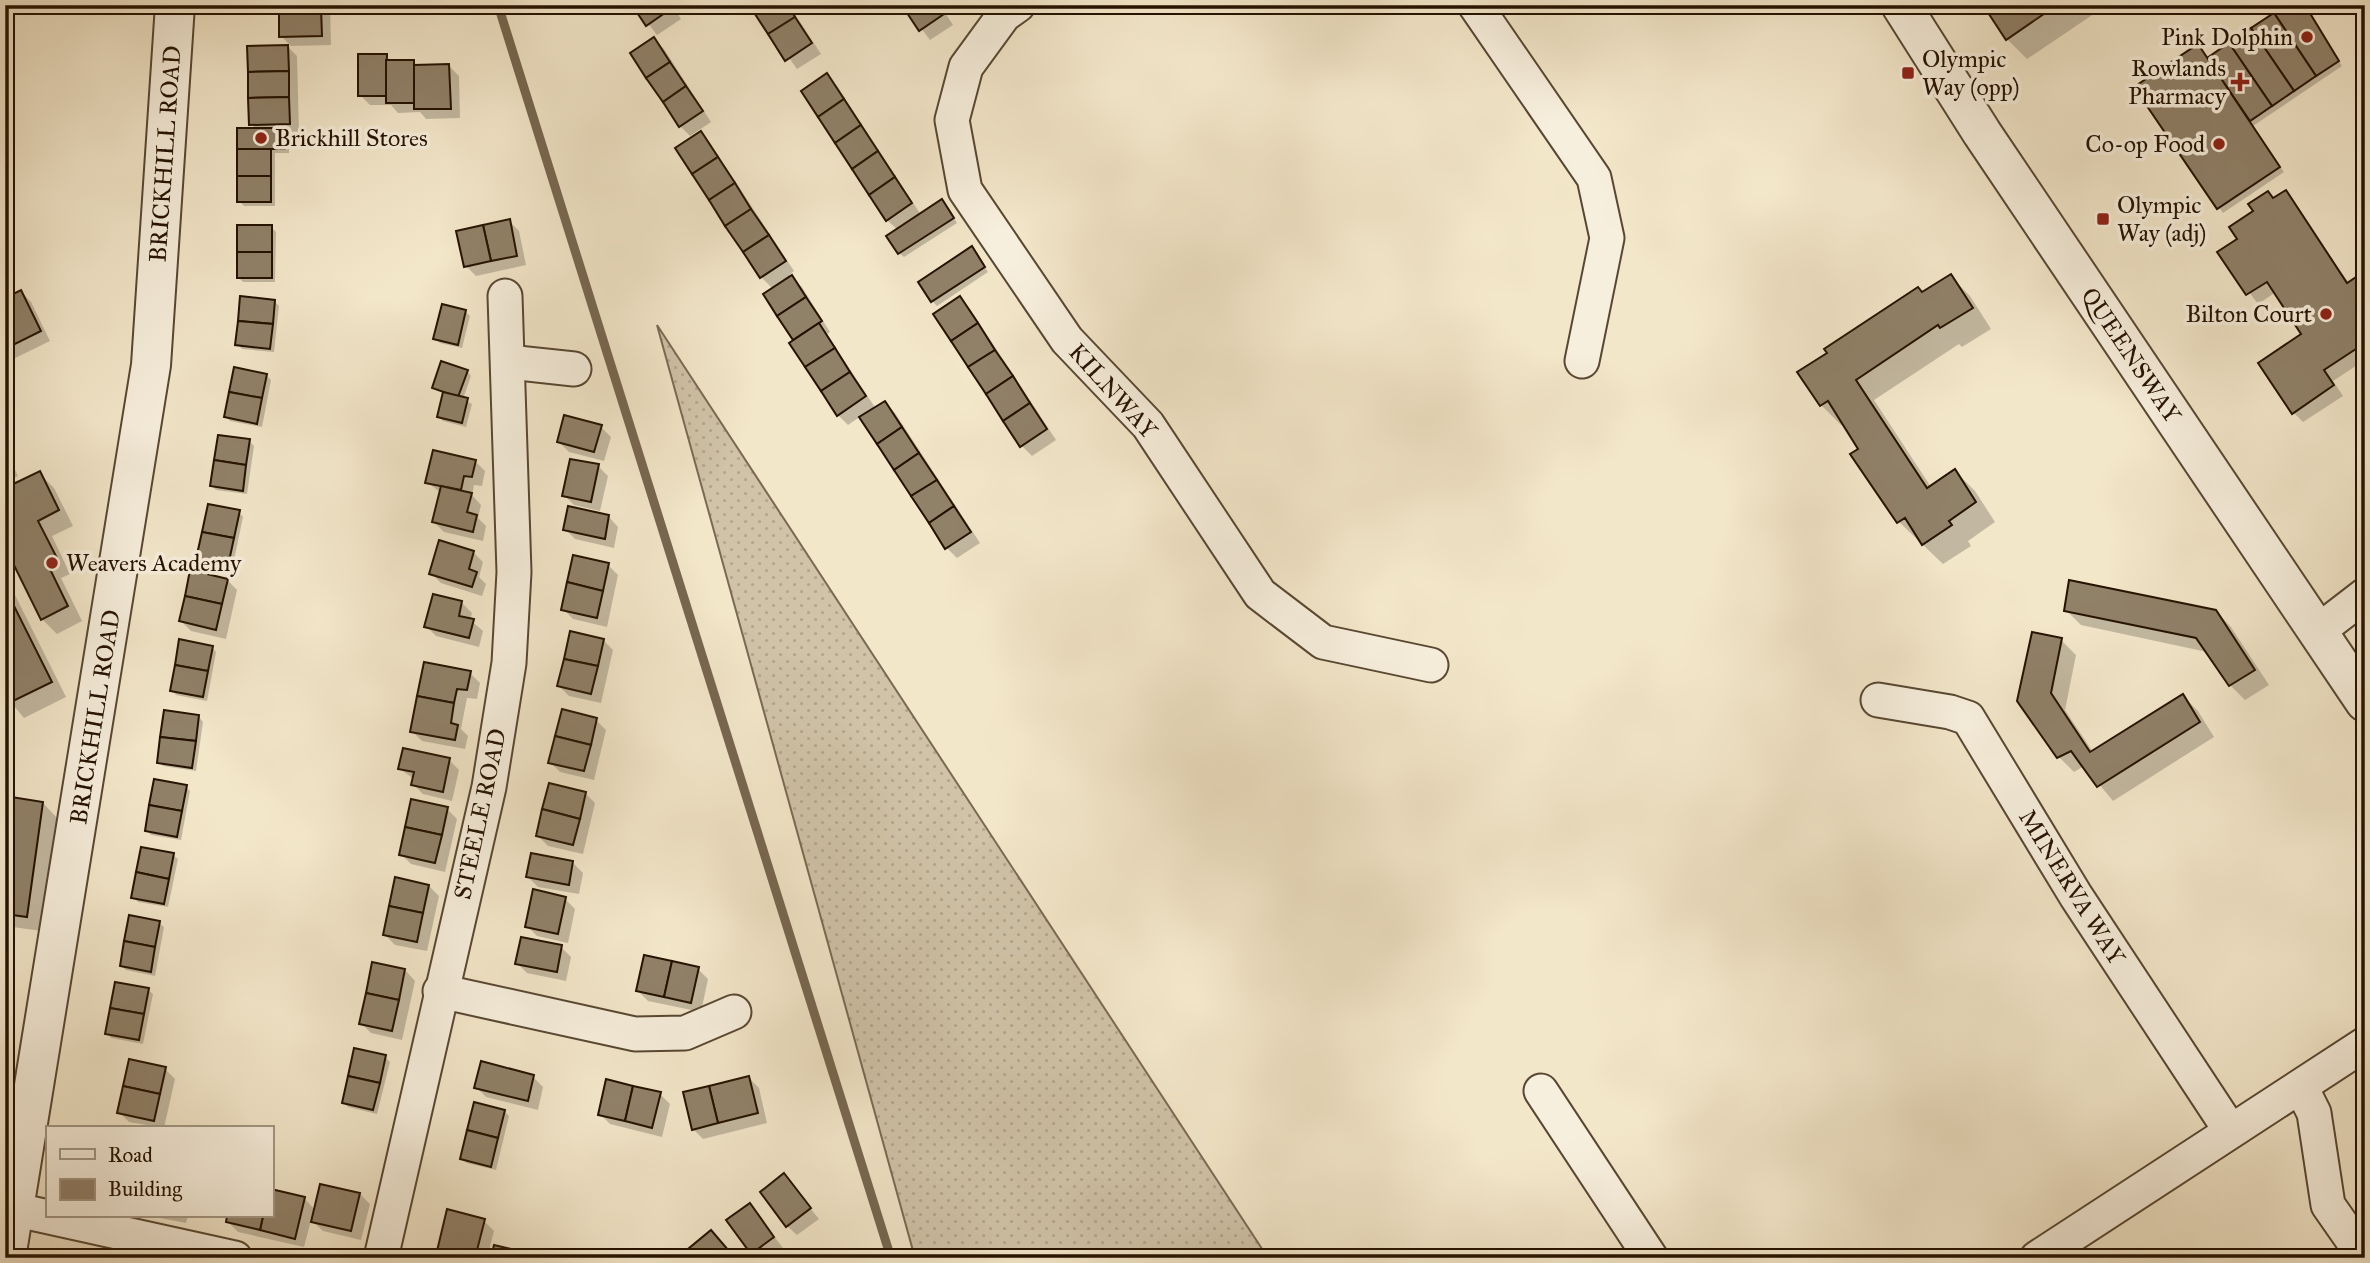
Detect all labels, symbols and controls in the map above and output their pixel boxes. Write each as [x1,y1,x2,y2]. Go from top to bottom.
place label: Pink Dolphin [2161,22,2293,52]
marker: Pink Dolphin [2299,29,2315,45]
place label: Olympic Way (opp) [1922,44,2020,102]
street label: BRICKHILL ROAD [142,45,188,263]
place label: Rowlands Pharmacy [2128,53,2227,111]
marker: Olympic Way (opp) [1900,65,1916,81]
marker: Rowlands Pharmacy [2232,74,2248,90]
place label: Brickhill Stores [275,123,428,153]
place label: Co-op Food [2085,129,2205,159]
marker: Brickhill Stores [253,130,269,146]
marker: Co-op Food [2211,136,2227,152]
place label: Olympic Way (adj) [2117,190,2206,248]
marker: Olympic Way (adj) [2095,211,2111,227]
street label: QUEENSWAY [2075,282,2188,429]
place label: Bilton Court [2185,299,2313,329]
marker: Bilton Court [2318,306,2334,322]
street label: KILNWAY [1062,337,1164,445]
place label: Weavers Academy [66,548,242,578]
marker: Weavers Academy [44,555,60,571]
street label: BRICKHILL ROAD [63,607,127,827]
street label: STEELE ROAD [447,726,513,902]
street label: MINERVA WAY [2012,804,2132,971]
legend [46,1126,273,1218]
text: Road [108,1142,153,1168]
text: Building [108,1176,182,1202]

